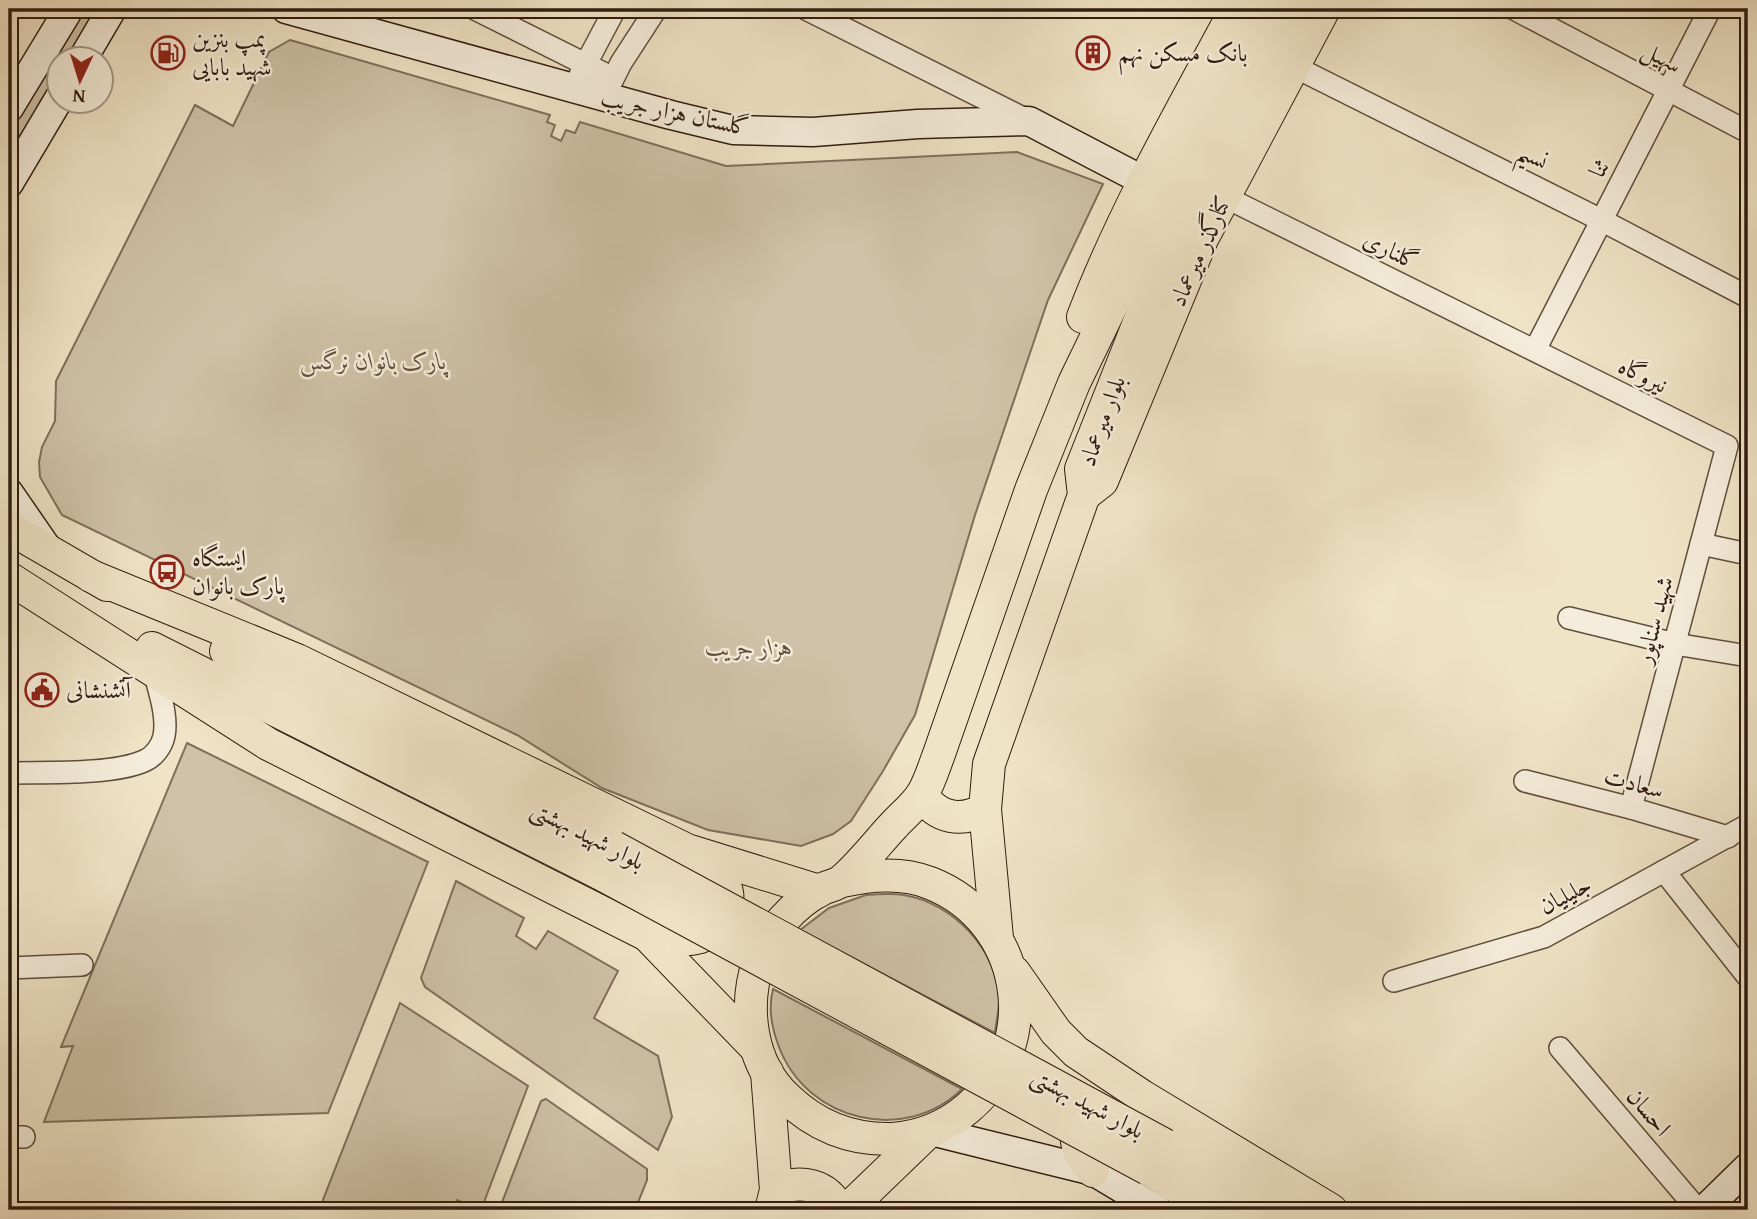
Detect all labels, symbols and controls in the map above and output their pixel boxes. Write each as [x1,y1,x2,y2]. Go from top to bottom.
place label: پمپ بنزین شهید بابایی [192,21,271,84]
street label: سهیل [1636,32,1688,82]
fuel station icon: پمپ بنزین شهید بابایی [149,34,187,72]
building icon: بانک مسکن نهم [1074,34,1112,72]
place label: بانک مسکن نهم [1118,35,1247,75]
north arrow [46,46,116,116]
street label: گلستان هزار جریب [598,79,752,144]
text: N [71,83,86,111]
street label: نسیم [1509,133,1555,184]
street label: ثنا [1579,152,1618,183]
street label: کنارگذر میرعماد [1160,190,1240,312]
street label: گلناری [1358,221,1425,278]
park label: پارک بانوان نرگس [299,343,449,378]
street label: نیروگاه [1613,348,1674,402]
street label: بلوار میرعماد [1069,371,1134,471]
place label: ایستگاه پارک بانوان [192,540,286,603]
bus stop icon: ایستگاه پارک بانوان [148,553,186,591]
street label: شهید سناپور [1625,572,1682,669]
park label: هزار جریب [705,629,793,664]
public building icon: آتشنشانی [23,671,61,709]
place label: آتشنشانی [66,672,134,707]
street label: سعادت [1600,758,1668,807]
street label: بلوار شهید بهشتی [525,791,651,878]
street label: جلیلیان [1532,866,1597,923]
street label: بلوار شهید بهشتی [1025,1058,1151,1147]
street label: احسان [1619,1080,1680,1144]

